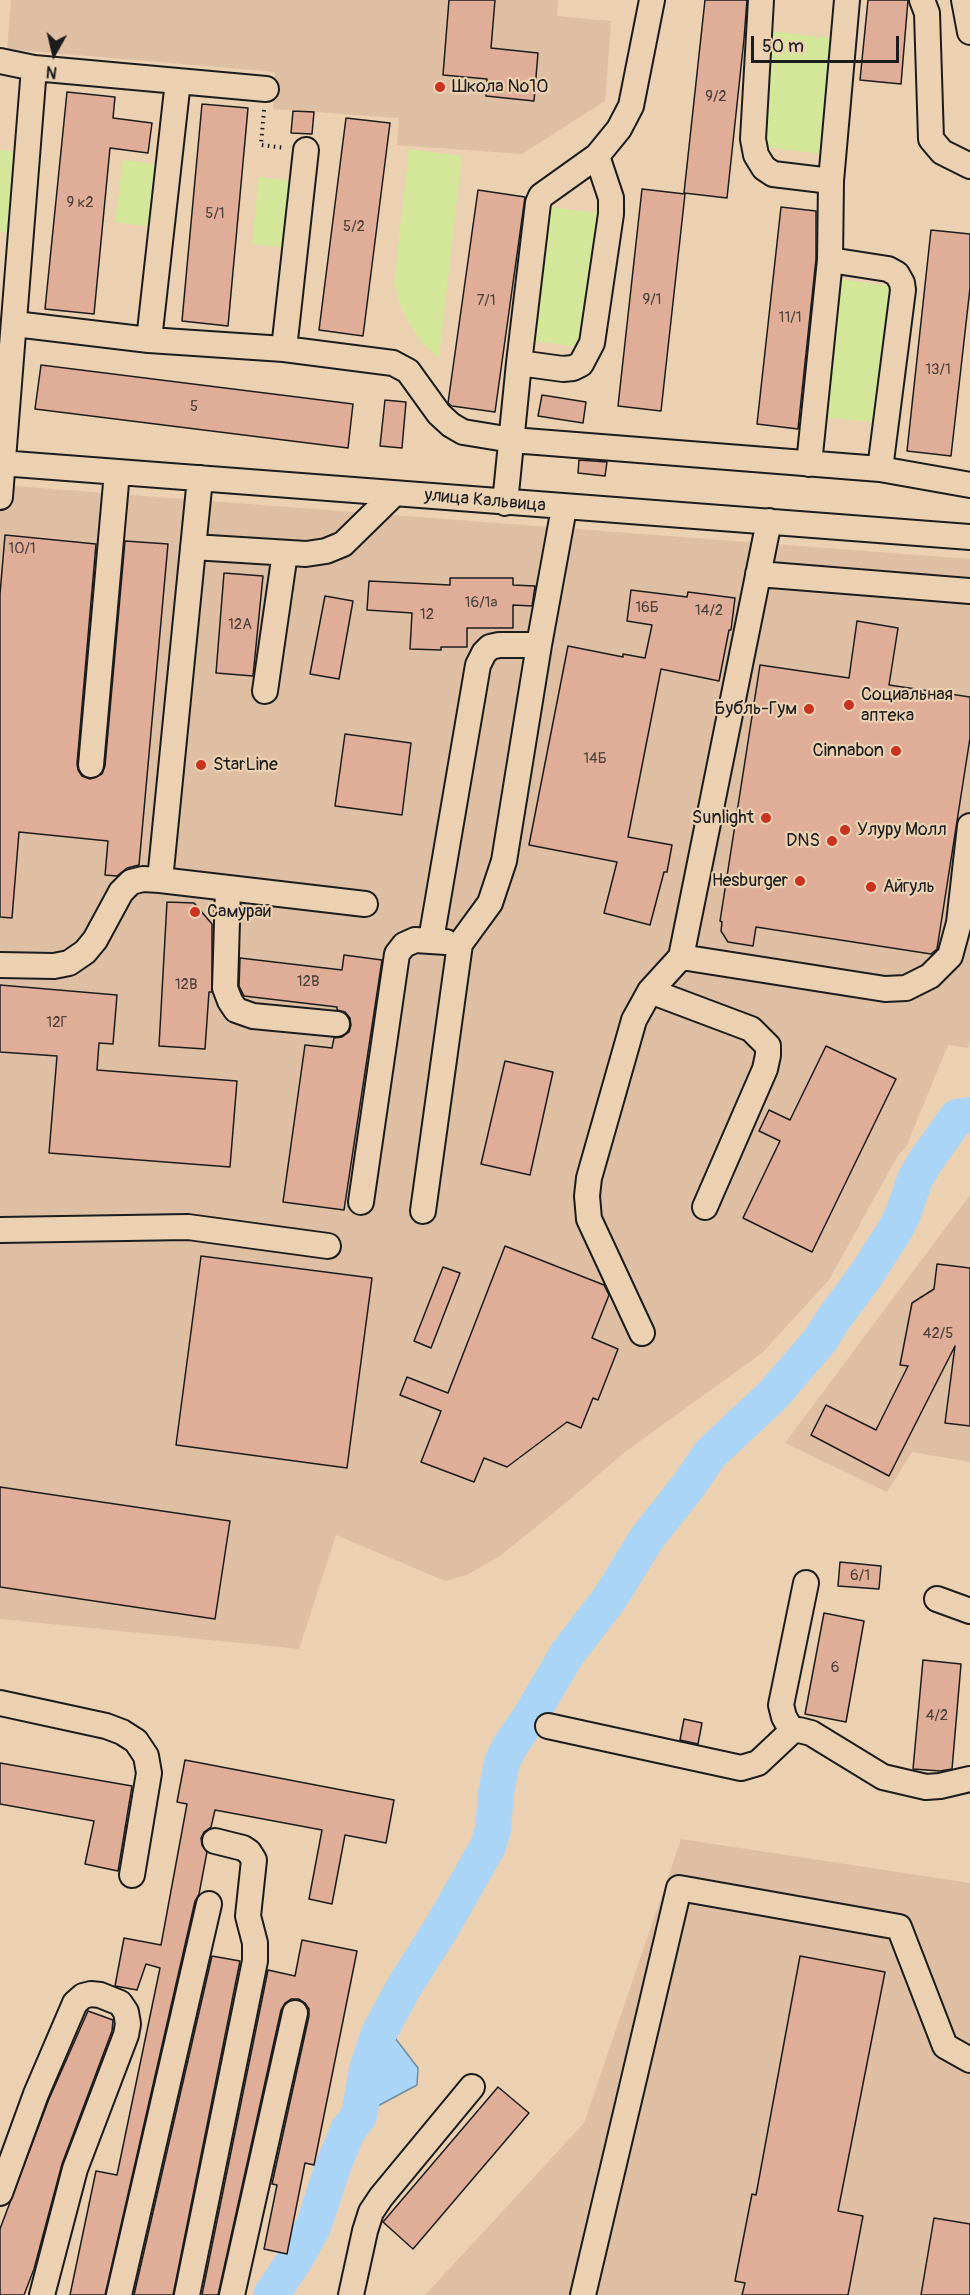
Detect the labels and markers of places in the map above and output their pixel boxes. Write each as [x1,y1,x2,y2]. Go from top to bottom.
place label: Школа №10 [452,76,549,98]
marker: Школа №10 [433,80,447,94]
place label: Социальная аптека [861,684,953,726]
place label: Бубль-Гум [715,698,797,720]
marker: Социальная аптека [842,698,856,712]
marker: Бубль-Гум [802,702,816,716]
place label: Cinnabon [813,740,884,762]
marker: Cinnabon [889,744,903,758]
place label: StarLine [213,754,278,776]
marker: StarLine [194,758,208,772]
place label: Sunlight [692,807,754,829]
marker: Sunlight [759,811,773,825]
place label: Улуру Молл [857,819,947,841]
marker: Улуру Молл [838,823,852,837]
place label: DNS [786,830,820,852]
marker: DNS [825,834,839,848]
place label: Hesburger [712,870,788,892]
marker: Hesburger [793,874,807,888]
place label: Айгуль [883,876,935,898]
marker: Айгуль [864,880,878,894]
place label: Самурай [207,901,272,923]
marker: Самурай [188,905,202,919]

